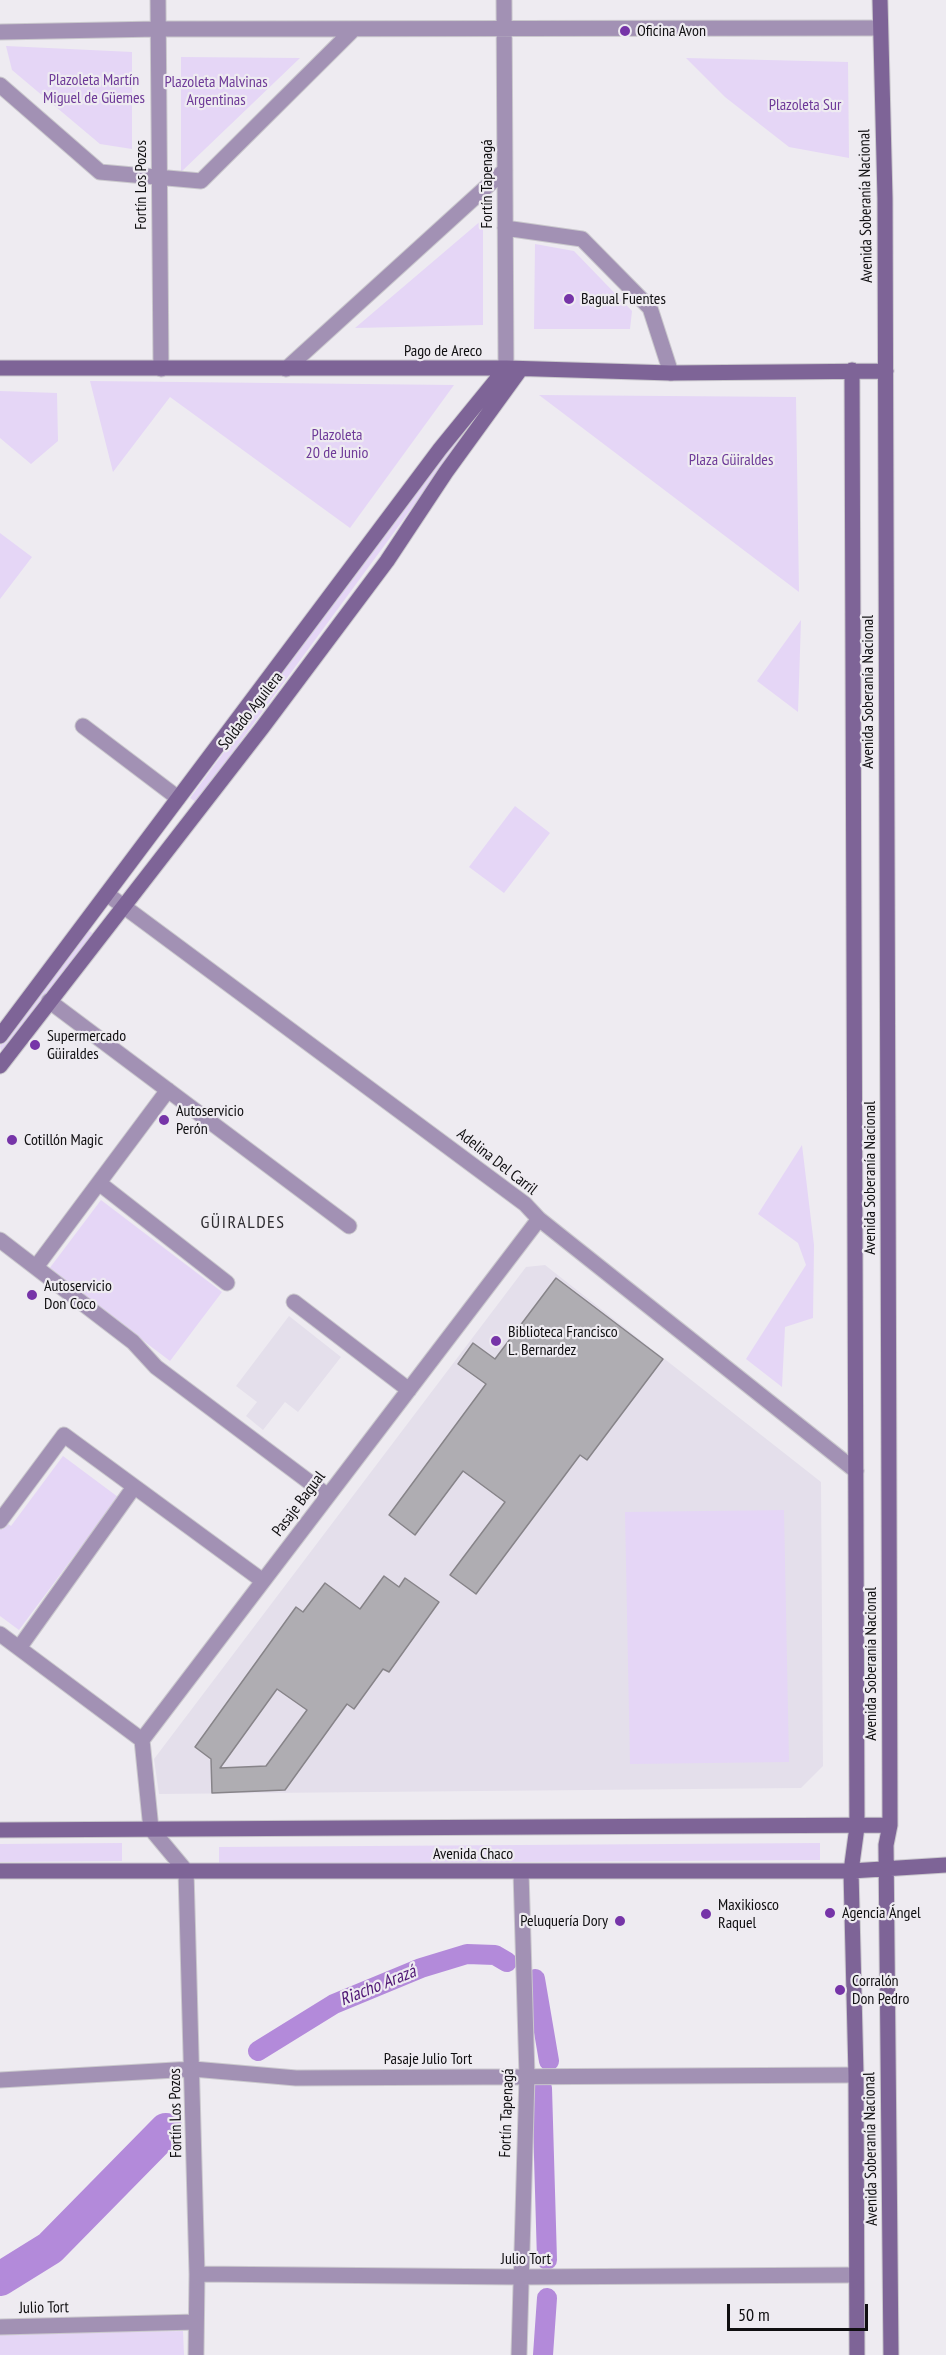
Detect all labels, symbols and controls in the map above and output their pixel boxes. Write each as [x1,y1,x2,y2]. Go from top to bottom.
place label: Oficina Avon [637,21,706,41]
marker: Oficina Avon [618,24,632,38]
park label: Plazoleta Martín Miguel de Güemes [43,70,145,108]
park label: Plazoleta Malvinas Argentinas [164,72,268,110]
park label: Plazoleta Sur [769,95,841,115]
street label: Avenida Soberanía Nacional [855,129,877,283]
street label: Fortín Tapenagá [477,139,497,229]
street label: Fortín Los Pozos [131,140,151,230]
place label: Bagual Fuentes [581,289,666,309]
marker: Bagual Fuentes [562,292,576,306]
street label: Pago de Areco [404,341,482,361]
park label: Plazoleta 20 de Junio [306,425,368,463]
park label: Plaza Güiraldes [689,450,773,470]
street label: Avenida Soberanía Nacional [858,615,878,769]
street label: Soldado Aguilera [215,668,287,754]
place label: Supermercado Güiraldes [47,1026,126,1064]
marker: Supermercado Güiraldes [28,1038,42,1052]
place label: Autoservicio Perón [176,1101,244,1139]
street label: Avenida Soberanía Nacional [860,1101,880,1255]
marker: Autoservicio Perón [157,1113,171,1127]
street label: Adelina Del Carril [453,1125,541,1199]
place label: Cotillón Magic [24,1130,103,1150]
marker: Cotillón Magic [5,1133,19,1147]
district label: GÜIRALDES [200,1212,286,1234]
place label: Autoservicio Don Coco [44,1276,112,1314]
marker: Autoservicio Don Coco [25,1288,39,1302]
place label: Biblioteca Francisco L. Bernardez [508,1322,618,1360]
marker: Biblioteca Francisco L. Bernardez [489,1334,503,1348]
street label: Pasaje Bagual [268,1468,330,1540]
street label: Avenida Soberanía Nacional [861,1587,881,1741]
street label: Avenida Chaco [433,1844,513,1864]
place label: Maxikiosco Raquel [718,1895,779,1933]
place label: Agencia Ángel [842,1903,921,1923]
marker: Agencia Ángel [823,1906,837,1920]
marker: Maxikiosco Raquel [699,1907,713,1921]
place label: Peluquería Dory [520,1911,608,1931]
marker: Peluquería Dory [613,1914,627,1928]
water label: Riacho Arazá [337,1961,419,2011]
place label: Corralón Don Pedro [852,1971,909,2009]
marker: Corralón Don Pedro [833,1983,847,1997]
street label: Pasaje Julio Tort [384,2049,472,2069]
street label: Fortín Los Pozos [166,2068,186,2158]
street label: Fortín Tapenagá [496,2068,518,2158]
street label: Avenida Soberanía Nacional [860,2072,882,2226]
street label: Julio Tort [501,2249,551,2269]
scale bar [730,2292,871,2330]
street label: Julio Tort [19,2298,69,2318]
text: 50 m [738,2303,770,2326]

